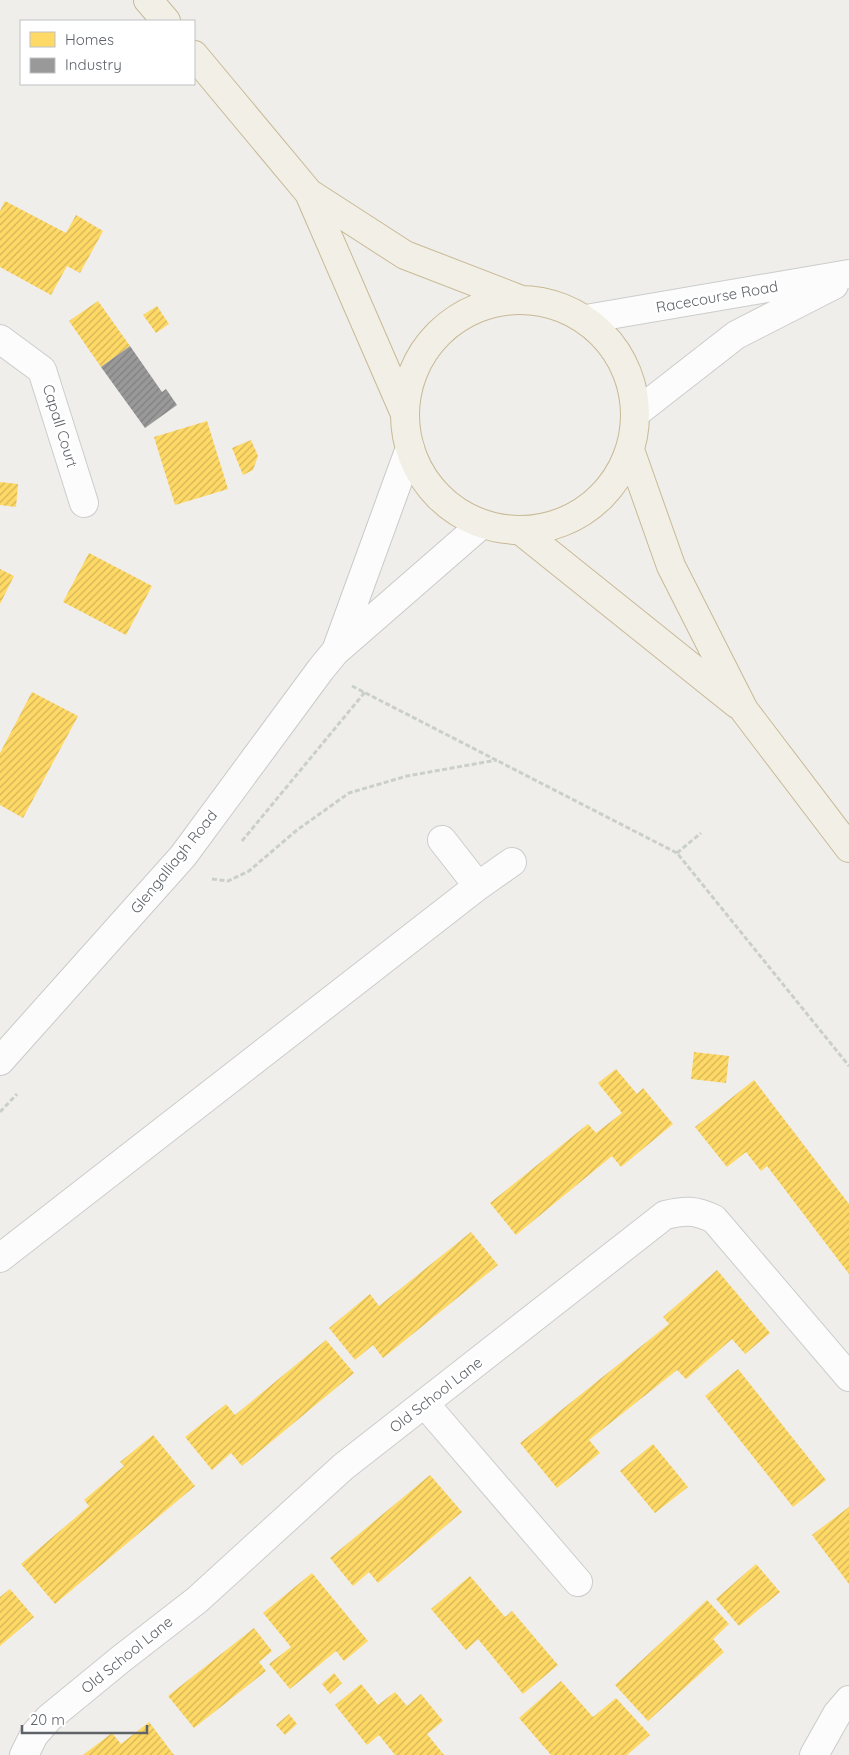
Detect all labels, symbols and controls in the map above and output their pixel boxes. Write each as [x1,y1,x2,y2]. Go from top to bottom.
legend [20,20,195,85]
text: Homes [65,30,114,49]
text: Industry [65,55,122,74]
street label: Racecourse Road [654,276,779,317]
street label: Capall Court [39,382,82,470]
street label: Glengalliagh Road [126,806,221,917]
street label: Old School Lane [385,1352,486,1437]
street label: Old School Lane [77,1612,176,1697]
scale bar [22,1702,148,1734]
text: 20 m [30,1710,65,1729]

